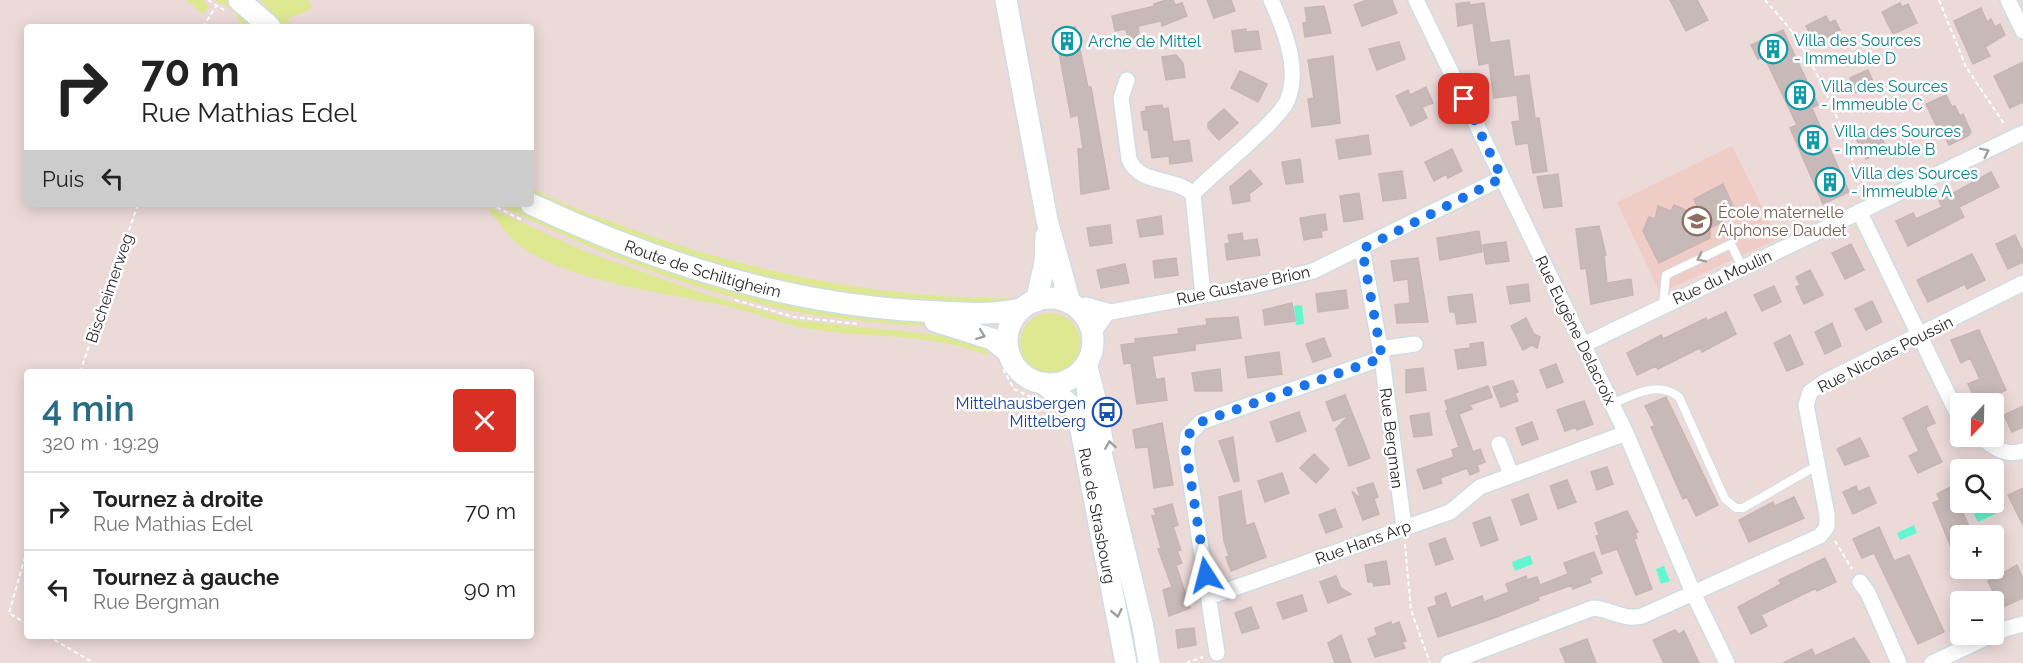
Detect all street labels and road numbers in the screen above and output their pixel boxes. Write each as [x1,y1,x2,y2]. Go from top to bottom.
street label: Bischeimerweg [82,231,137,345]
street label: Route de Schiltigheim [622,236,783,302]
street label: Rue du Moulin [1670,246,1775,309]
street label: Rue Eugène Delacroix [1531,253,1620,408]
street label: Rue Gustave Brion [1175,262,1312,309]
street label: Rue Nicolas Poussin [1814,312,1956,397]
street label: Rue Bergman [1376,387,1407,490]
street label: Rue de Strasbourg [1075,446,1119,585]
street label: Rue Hans Arp [1313,516,1414,569]

